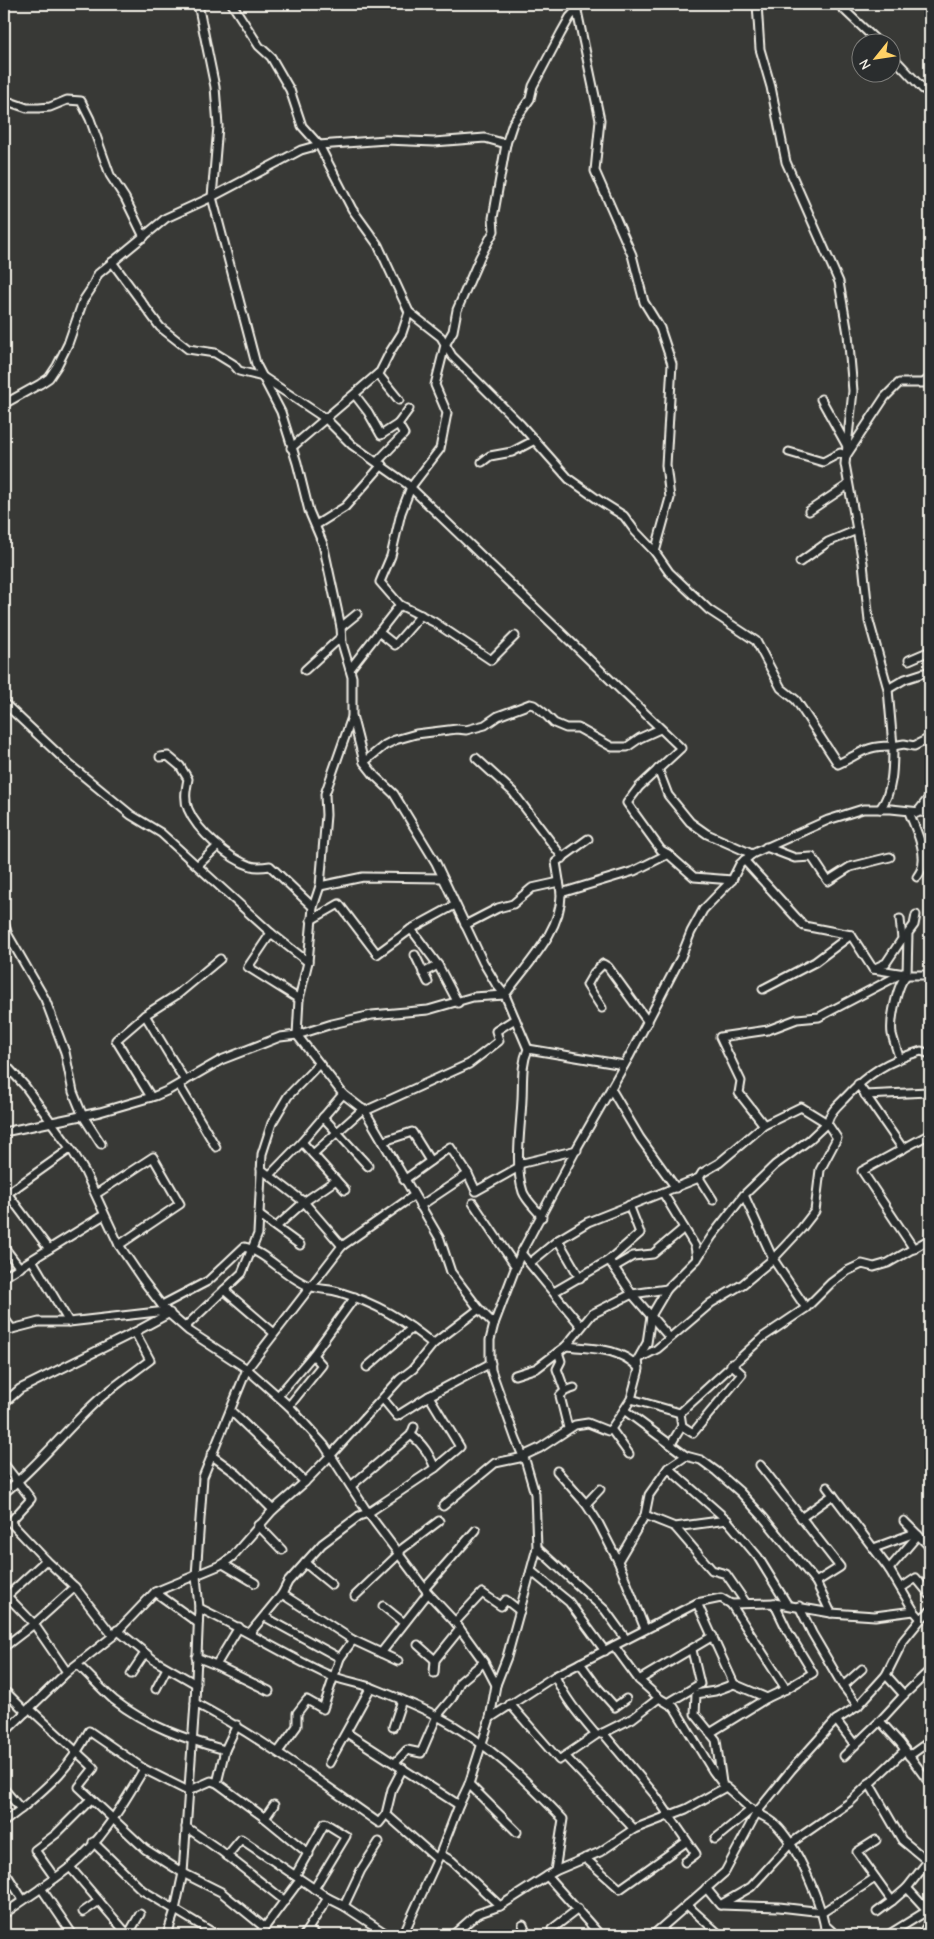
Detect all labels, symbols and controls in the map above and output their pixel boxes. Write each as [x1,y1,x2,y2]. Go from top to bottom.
north arrow [852,32,902,82]
text: N [856,56,875,72]

